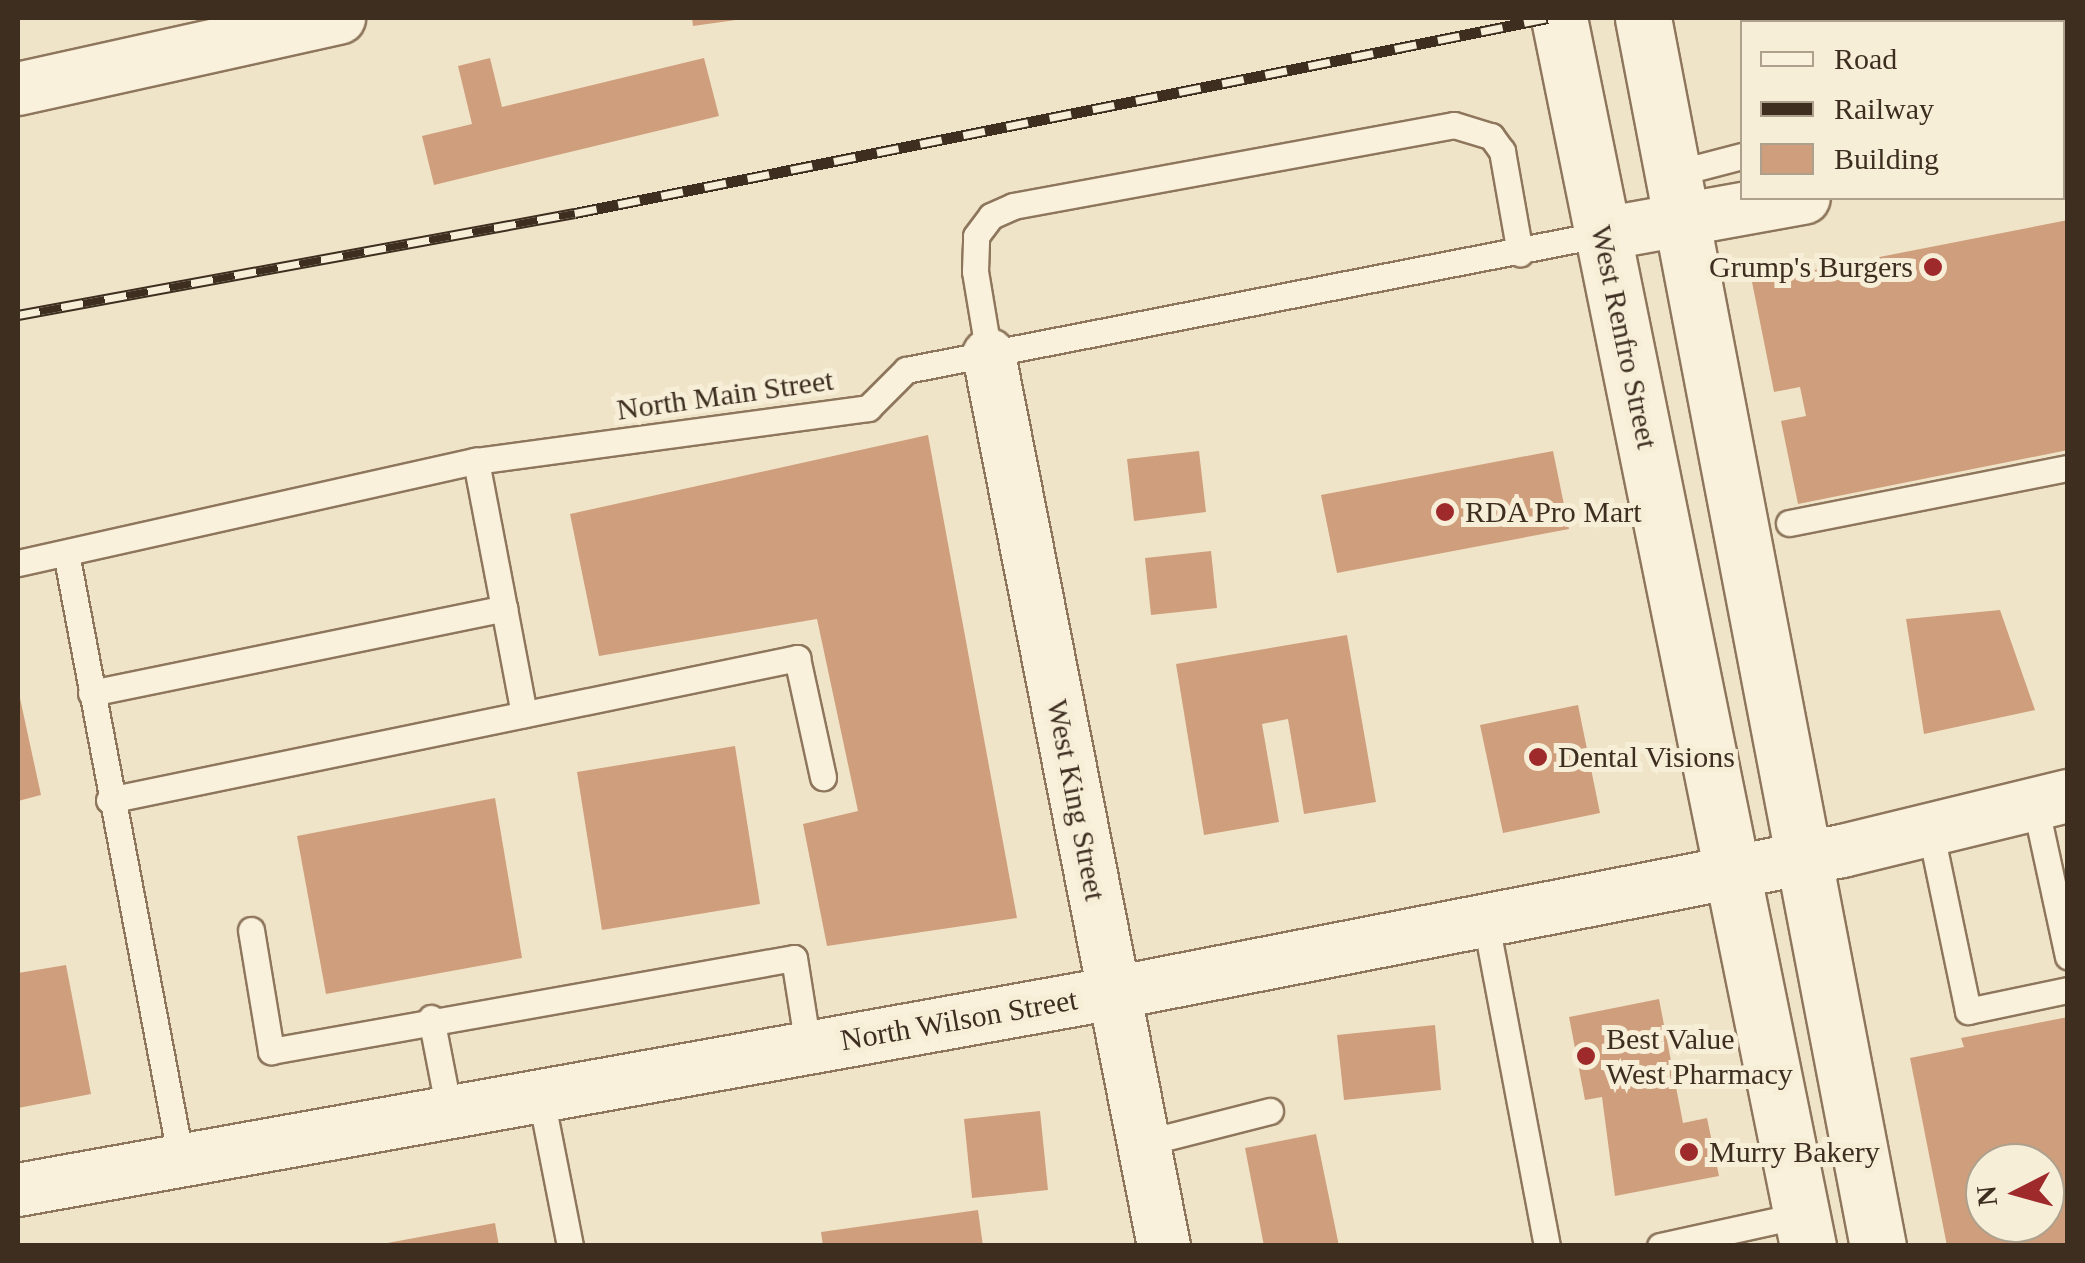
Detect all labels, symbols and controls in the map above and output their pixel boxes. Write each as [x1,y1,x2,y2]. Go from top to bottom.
legend [1740,20,2065,200]
text: Road [1834,42,1897,75]
text: Railway [1834,92,1934,125]
text: Building [1834,142,1939,175]
street label: West Renfro Street [1583,222,1665,452]
place label: Grump's Burgers [1709,249,1913,285]
marker: Grump's Burgers [1922,256,1944,278]
street label: North Main Street [614,362,836,428]
place label: RDA Pro Mart [1465,494,1643,530]
marker: RDA Pro Mart [1434,501,1456,523]
street label: West King Street [1039,696,1113,904]
place label: Dental Visions [1558,739,1735,775]
marker: Dental Visions [1527,746,1549,768]
street label: North Wilson Street [837,981,1081,1059]
place label: Best Value West Pharmacy [1606,1021,1793,1092]
marker: Best Value West Pharmacy [1575,1045,1597,1067]
place label: Murry Bakery [1709,1134,1880,1170]
marker: Murry Bakery [1678,1141,1700,1163]
north arrow [1965,1143,2065,1243]
text: N [1970,1184,2003,1208]

